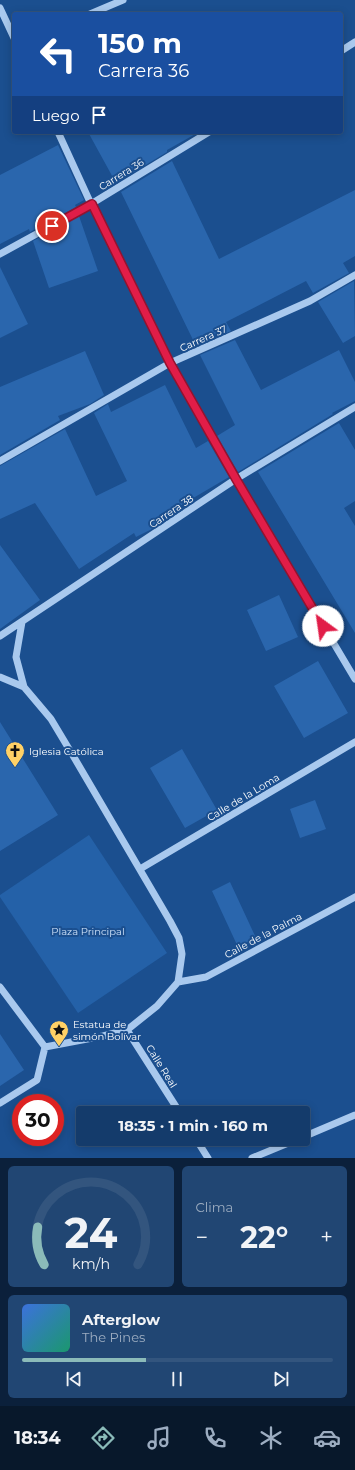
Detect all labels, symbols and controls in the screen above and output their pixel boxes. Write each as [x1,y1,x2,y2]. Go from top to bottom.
text: 150 m [98,26,182,60]
icon: left [32,28,84,80]
text: Carrera 36 [98,60,189,82]
icon: arrive [88,104,110,126]
text: Luego [32,106,80,125]
street label: Carrera 36 [96,155,146,193]
pin [35,209,69,243]
icon: arrive [41,215,63,237]
street label: Carrera 37 [178,322,229,355]
street label: Carrera 38 [147,492,196,531]
position arrow [302,605,344,647]
church icon: Iglesia Católica [4,740,26,768]
place label: Iglesia Católica [29,745,104,758]
street label: Calle de la Loma [205,771,282,824]
street label: Calle de la Palma [222,910,304,961]
park label: Plaza Principal [51,925,125,938]
place label: Estatua de simón Bolívar [73,1018,141,1043]
place icon: Estatua de simón Bolívar [48,1019,70,1047]
street label: Calle Real [143,1042,180,1090]
speed limit sign: 30 [12,1094,64,1146]
text: 18:35 · 1 min · 160 m [118,1116,268,1135]
text: Clima [196,1199,233,1215]
text: 24 [64,1207,117,1257]
text: 22° [240,1219,288,1256]
text: − [196,1224,208,1251]
text: + [320,1224,333,1251]
text: km/h [72,1254,110,1272]
text: Afterglow [82,1310,160,1329]
text: The Pines [82,1329,145,1345]
icon: previous [63,1368,85,1390]
icon: pause [166,1368,188,1390]
icon: next [270,1368,292,1390]
icon: directions [89,1424,117,1452]
icon: music [145,1424,173,1452]
icon: phone [201,1424,229,1452]
icon: climate [257,1424,285,1452]
icon: car [313,1424,341,1452]
text: 18:34 [14,1427,61,1449]

